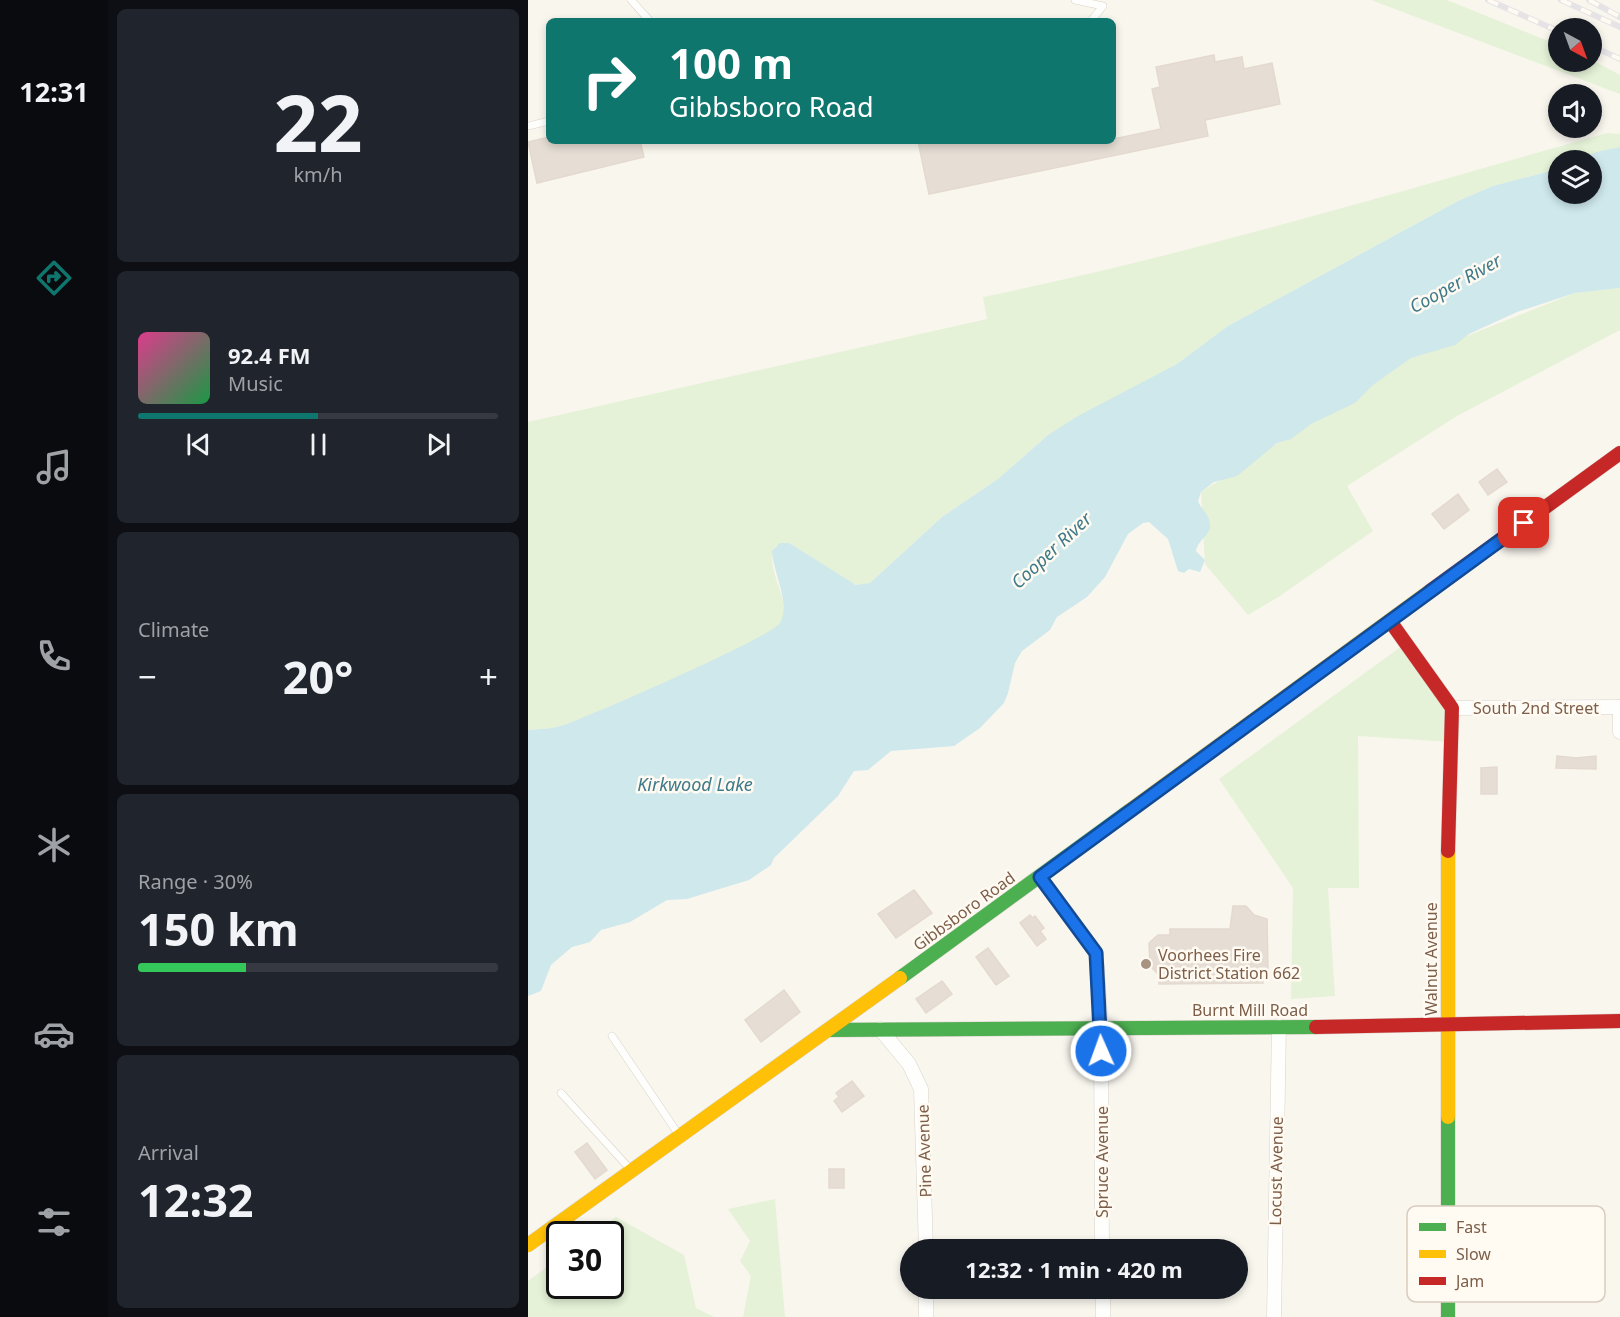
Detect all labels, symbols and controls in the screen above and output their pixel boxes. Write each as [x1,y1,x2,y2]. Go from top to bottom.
north arrow [1548,18,1602,72]
map controls [1548,18,1602,204]
text: 100 m [669,34,793,91]
icon: right [570,42,648,120]
text: 22 [273,69,363,175]
text: 12:31 [19,73,89,110]
button: sound [1548,84,1602,138]
text: Gibbsboro Road [669,88,874,125]
button: layers [1548,150,1602,204]
text: km/h [293,161,343,188]
water label: Cooper River [1405,247,1506,318]
icon: directions [33,257,75,299]
text: 92.4 FM [228,340,310,370]
text: Music [228,370,283,397]
icon: previous [182,428,215,461]
icon: pause [302,428,335,461]
icon: next [422,428,455,461]
icon: music [33,446,75,488]
pin [1498,497,1549,548]
water label: Cooper River [1006,506,1097,593]
icon: arrive [1507,506,1540,539]
text: Climate [138,616,209,643]
icon: phone [33,635,75,677]
text: 20° [283,646,353,707]
text: − [138,654,157,699]
text: + [479,654,498,699]
street label: South 2nd Street [1473,697,1599,719]
water label: Kirkwood Lake [637,772,753,796]
icon: climate [33,824,75,866]
street label: Gibbsboro Road [909,866,1019,956]
text: Range · 30% [138,868,253,895]
text: 150 km [138,898,299,959]
street label: Walnut Avenue [1420,902,1442,1016]
place label: Voorhees Fire District Station 662 [1158,944,1300,984]
marker: Voorhees Fire District Station 662 [1139,957,1153,971]
street label: Burnt Mill Road [1192,999,1308,1021]
icon: car [33,1013,75,1055]
position arrow [1069,1019,1133,1083]
street label: Pine Avenue [911,1104,937,1198]
street label: Spruce Avenue [1091,1106,1113,1218]
street label: Locust Avenue [1264,1116,1288,1226]
text: Arrival [138,1139,199,1166]
text: 12:32 [138,1169,254,1230]
icon: filters [33,1201,75,1243]
legend [1407,1206,1605,1302]
text: Fast [1456,1216,1487,1238]
speed limit sign: 30 [546,1221,624,1299]
text: Slow [1456,1243,1491,1265]
text: 12:32 · 1 min · 420 m [965,1254,1183,1284]
text: Jam [1454,1270,1484,1292]

